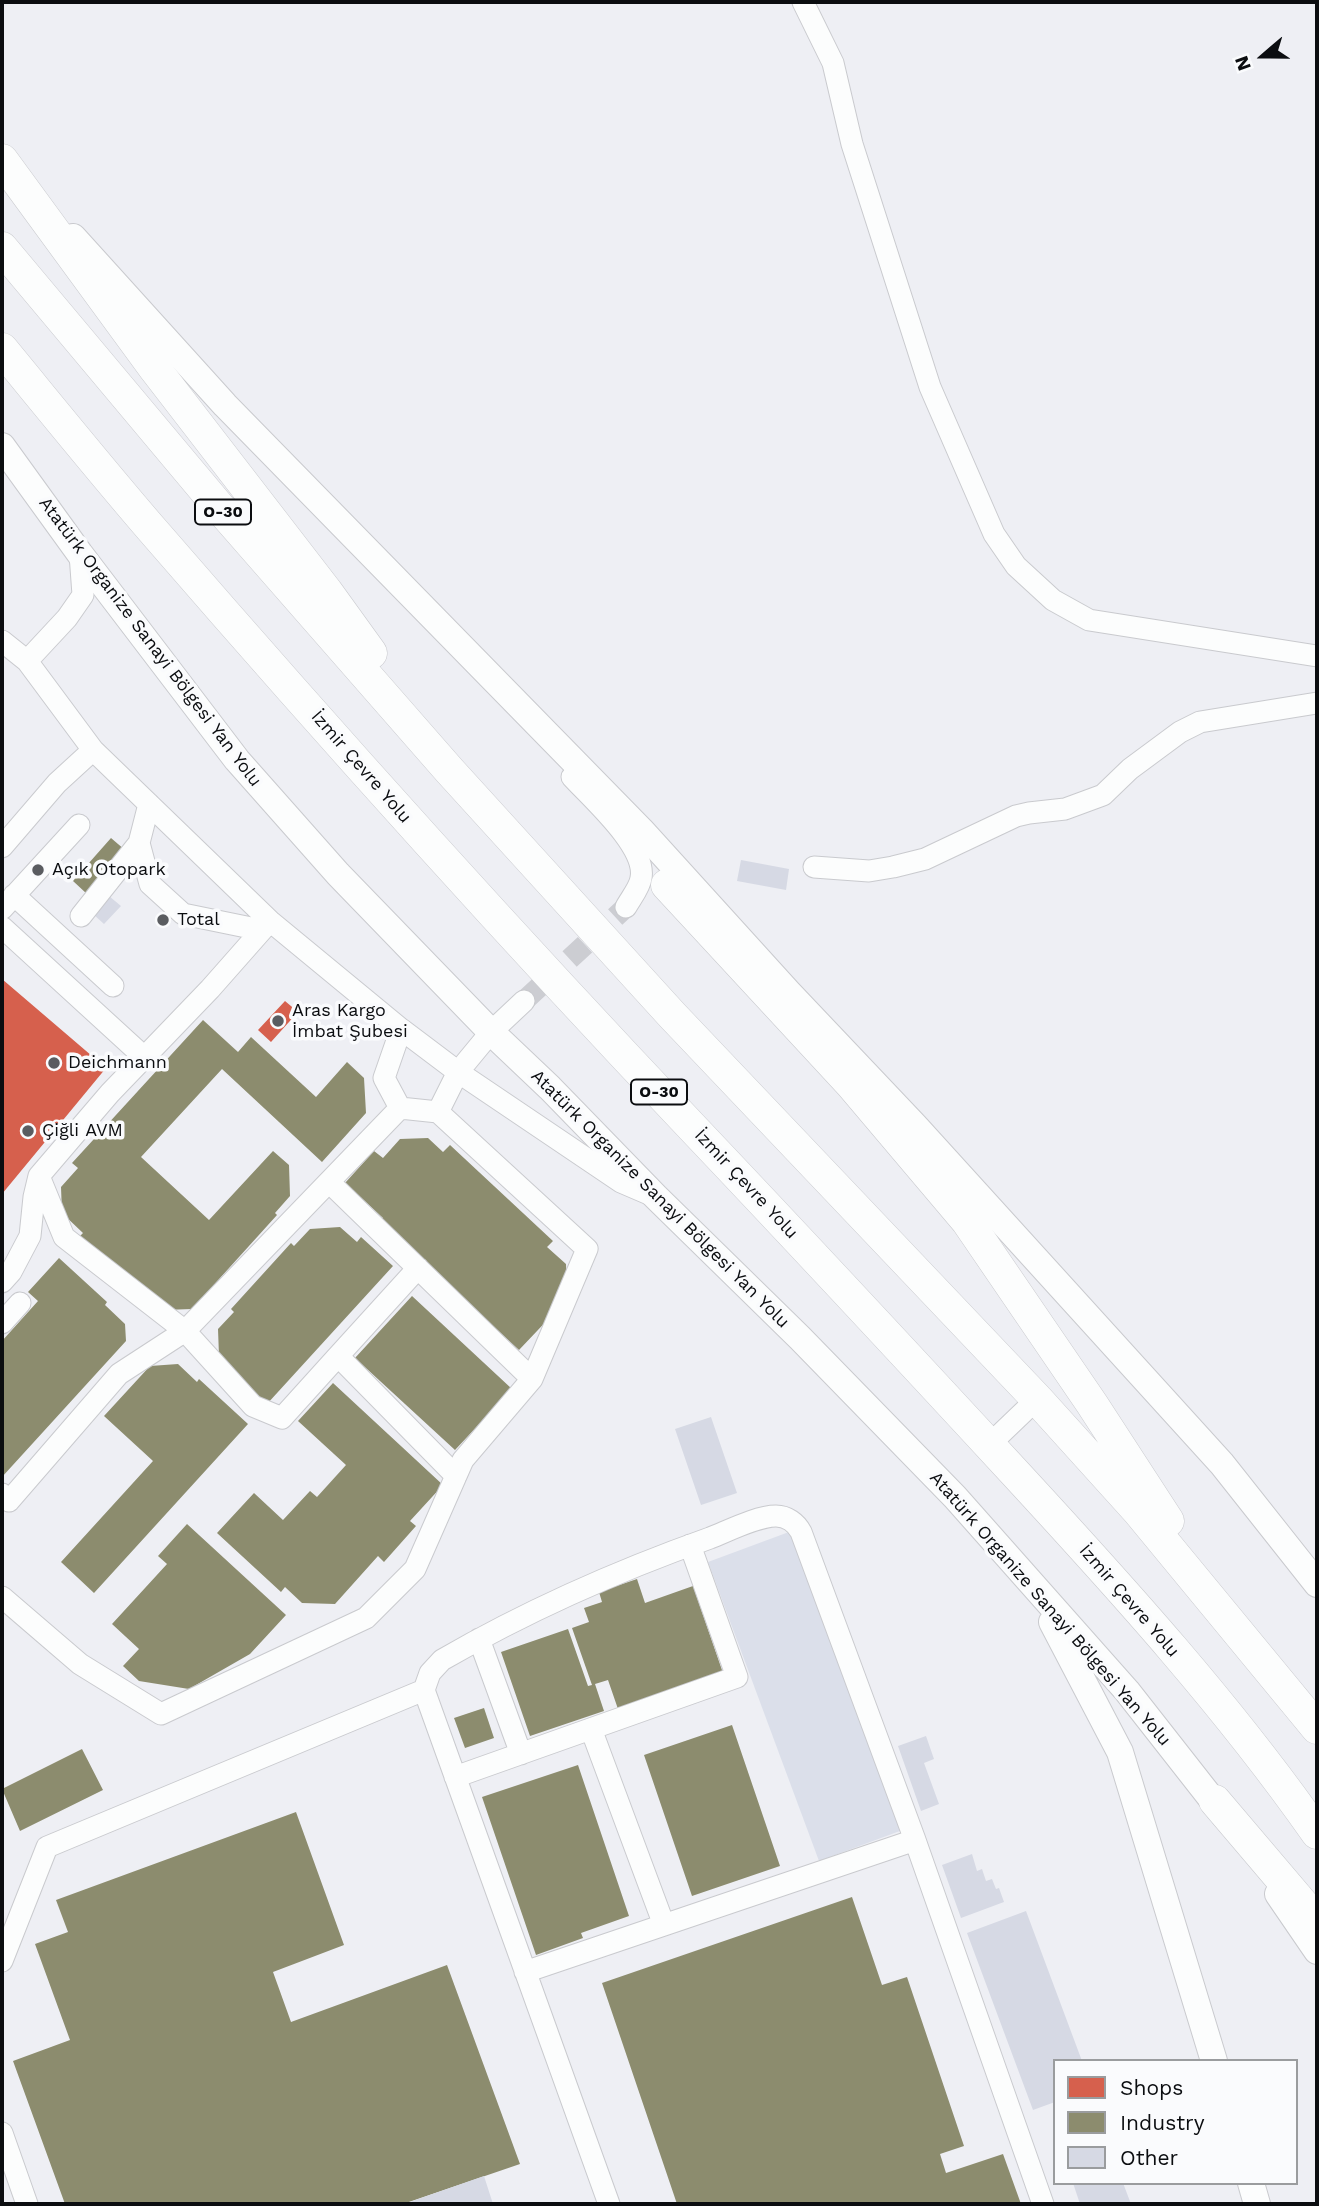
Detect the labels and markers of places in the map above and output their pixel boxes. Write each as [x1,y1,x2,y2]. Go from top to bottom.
place label: Açık Otopark [52,859,166,881]
marker: Açık Otopark [30,862,46,878]
place label: Total [177,909,220,931]
marker: Total [155,912,171,928]
place label: Aras Kargo İmbat Şubesi [292,1000,408,1042]
marker: Aras Kargo İmbat Şubesi [270,1013,286,1029]
place label: Deichmann [68,1052,167,1074]
marker: Deichmann [46,1055,62,1071]
place label: Çiğli AVM [42,1120,123,1142]
marker: Çiğli AVM [20,1123,36,1139]

